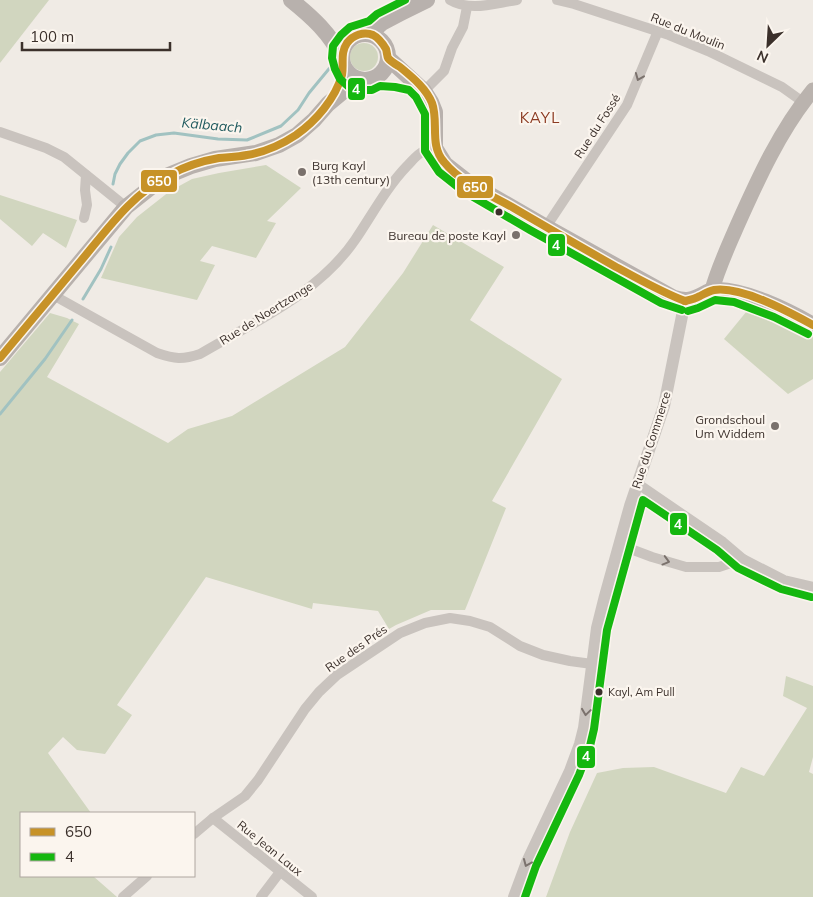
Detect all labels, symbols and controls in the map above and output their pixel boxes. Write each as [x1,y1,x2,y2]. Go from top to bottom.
street label: Rue du Moulin [649,9,727,53]
scale bar [22,20,170,52]
north arrow [743,20,793,70]
text: 100 m [30,27,74,46]
text: N [754,46,771,67]
one-way arrow [635,72,645,80]
line badge: 4 [347,77,366,101]
text: 4 [352,80,361,98]
street label: Rue du Fossé [571,91,623,161]
district label: KAYL [520,108,560,127]
water label: Kälbaach [181,113,243,137]
place label: Burg Kayl (13th century) [312,158,390,187]
marker: Burg Kayl (13th century) [296,166,308,178]
line badge: 650 [140,169,178,193]
text: 650 [146,172,172,190]
line badge: 650 [456,175,494,199]
text: 650 [462,178,488,196]
unlabelled marker [494,207,504,217]
place label: Bureau de poste Kayl [388,228,506,243]
marker: Bureau de poste Kayl [510,229,522,241]
line badge: 4 [547,233,566,257]
text: 4 [552,236,561,254]
street label: Rue de Noertzange [217,278,315,348]
street label: Rue du Commerce [628,390,674,490]
place label: Grondschoul Um Widdem [695,412,765,441]
marker: Grondschoul Um Widdem [769,420,781,432]
line badge: 4 [669,512,688,536]
text: 4 [674,515,683,533]
one-way arrow [661,555,669,565]
street label: Rue des Prés [322,621,390,675]
place label: Kayl, Am Pull [608,685,675,699]
marker: Kayl, Am Pull [594,687,604,697]
one-way arrow [582,708,592,717]
line badge: 4 [576,745,596,769]
text: 4 [582,747,591,765]
legend [20,812,195,877]
street label: Rue Jean Laux [234,817,306,879]
text: 650 [65,822,92,841]
text: 4 [65,847,74,866]
one-way arrow [522,858,533,867]

